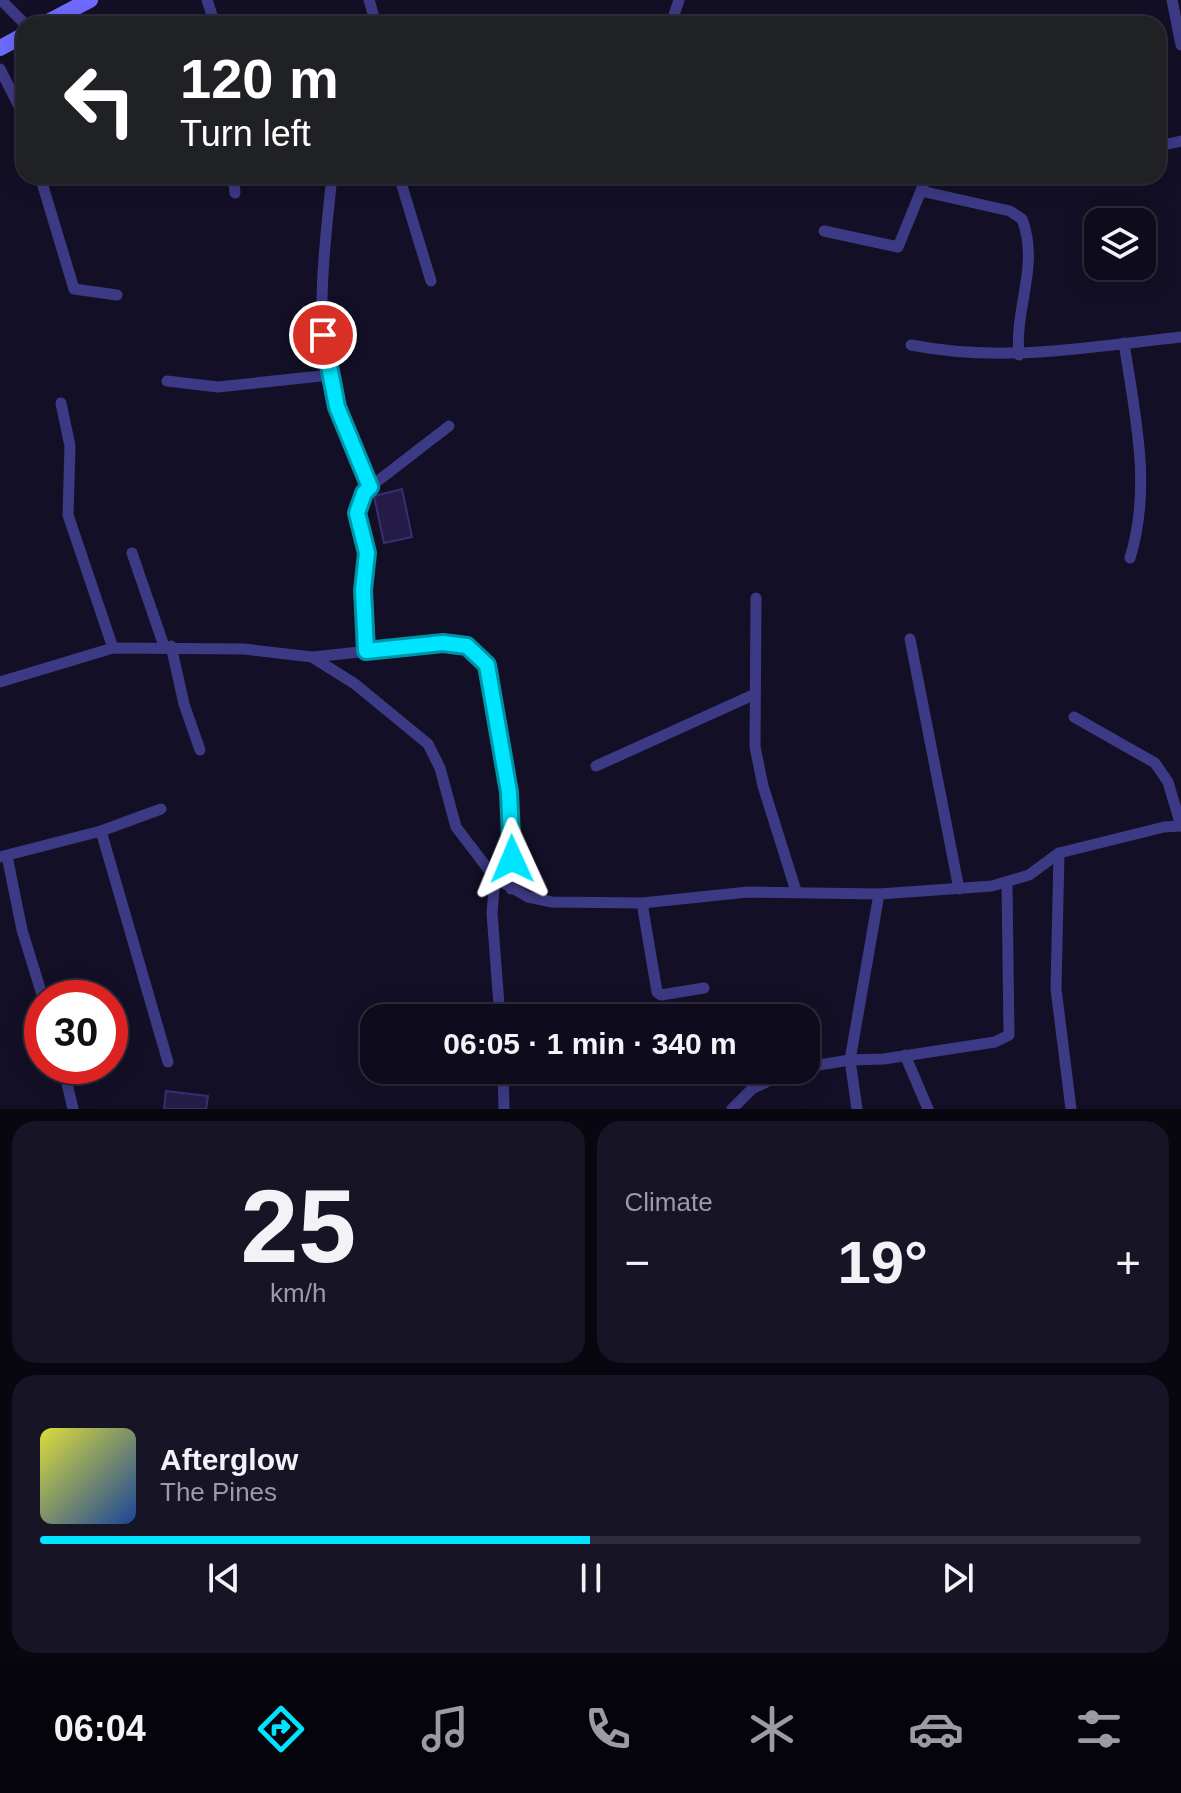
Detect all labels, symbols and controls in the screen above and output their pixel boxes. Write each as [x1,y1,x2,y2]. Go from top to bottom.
text: 120 m [180,47,339,110]
icon: left [48,48,152,152]
text: Turn left [180,113,311,154]
map controls [1084,208,1156,280]
button: layers [1084,208,1156,280]
pin [289,301,357,369]
icon: arrive [301,313,345,357]
position arrow [470,817,554,901]
speed limit sign: 30 [24,980,128,1084]
text: 06:05 · 1 min · 340 m [443,1027,737,1060]
text: 25 [240,1168,356,1284]
text: Climate [625,1187,713,1217]
text: 19° [837,1229,928,1296]
text: − [625,1238,650,1287]
text: + [1115,1238,1141,1287]
text: km/h [270,1278,326,1308]
text: Afterglow [160,1443,298,1476]
text: The Pines [160,1477,277,1507]
icon: previous [202,1556,246,1600]
icon: pause [569,1556,613,1600]
icon: next [936,1556,980,1600]
icon: directions [253,1701,309,1757]
icon: music [417,1701,473,1757]
icon: phone [580,1701,636,1757]
icon: climate [744,1701,800,1757]
icon: car [908,1701,964,1757]
icon: filters [1071,1701,1127,1757]
text: 06:04 [54,1708,146,1749]

